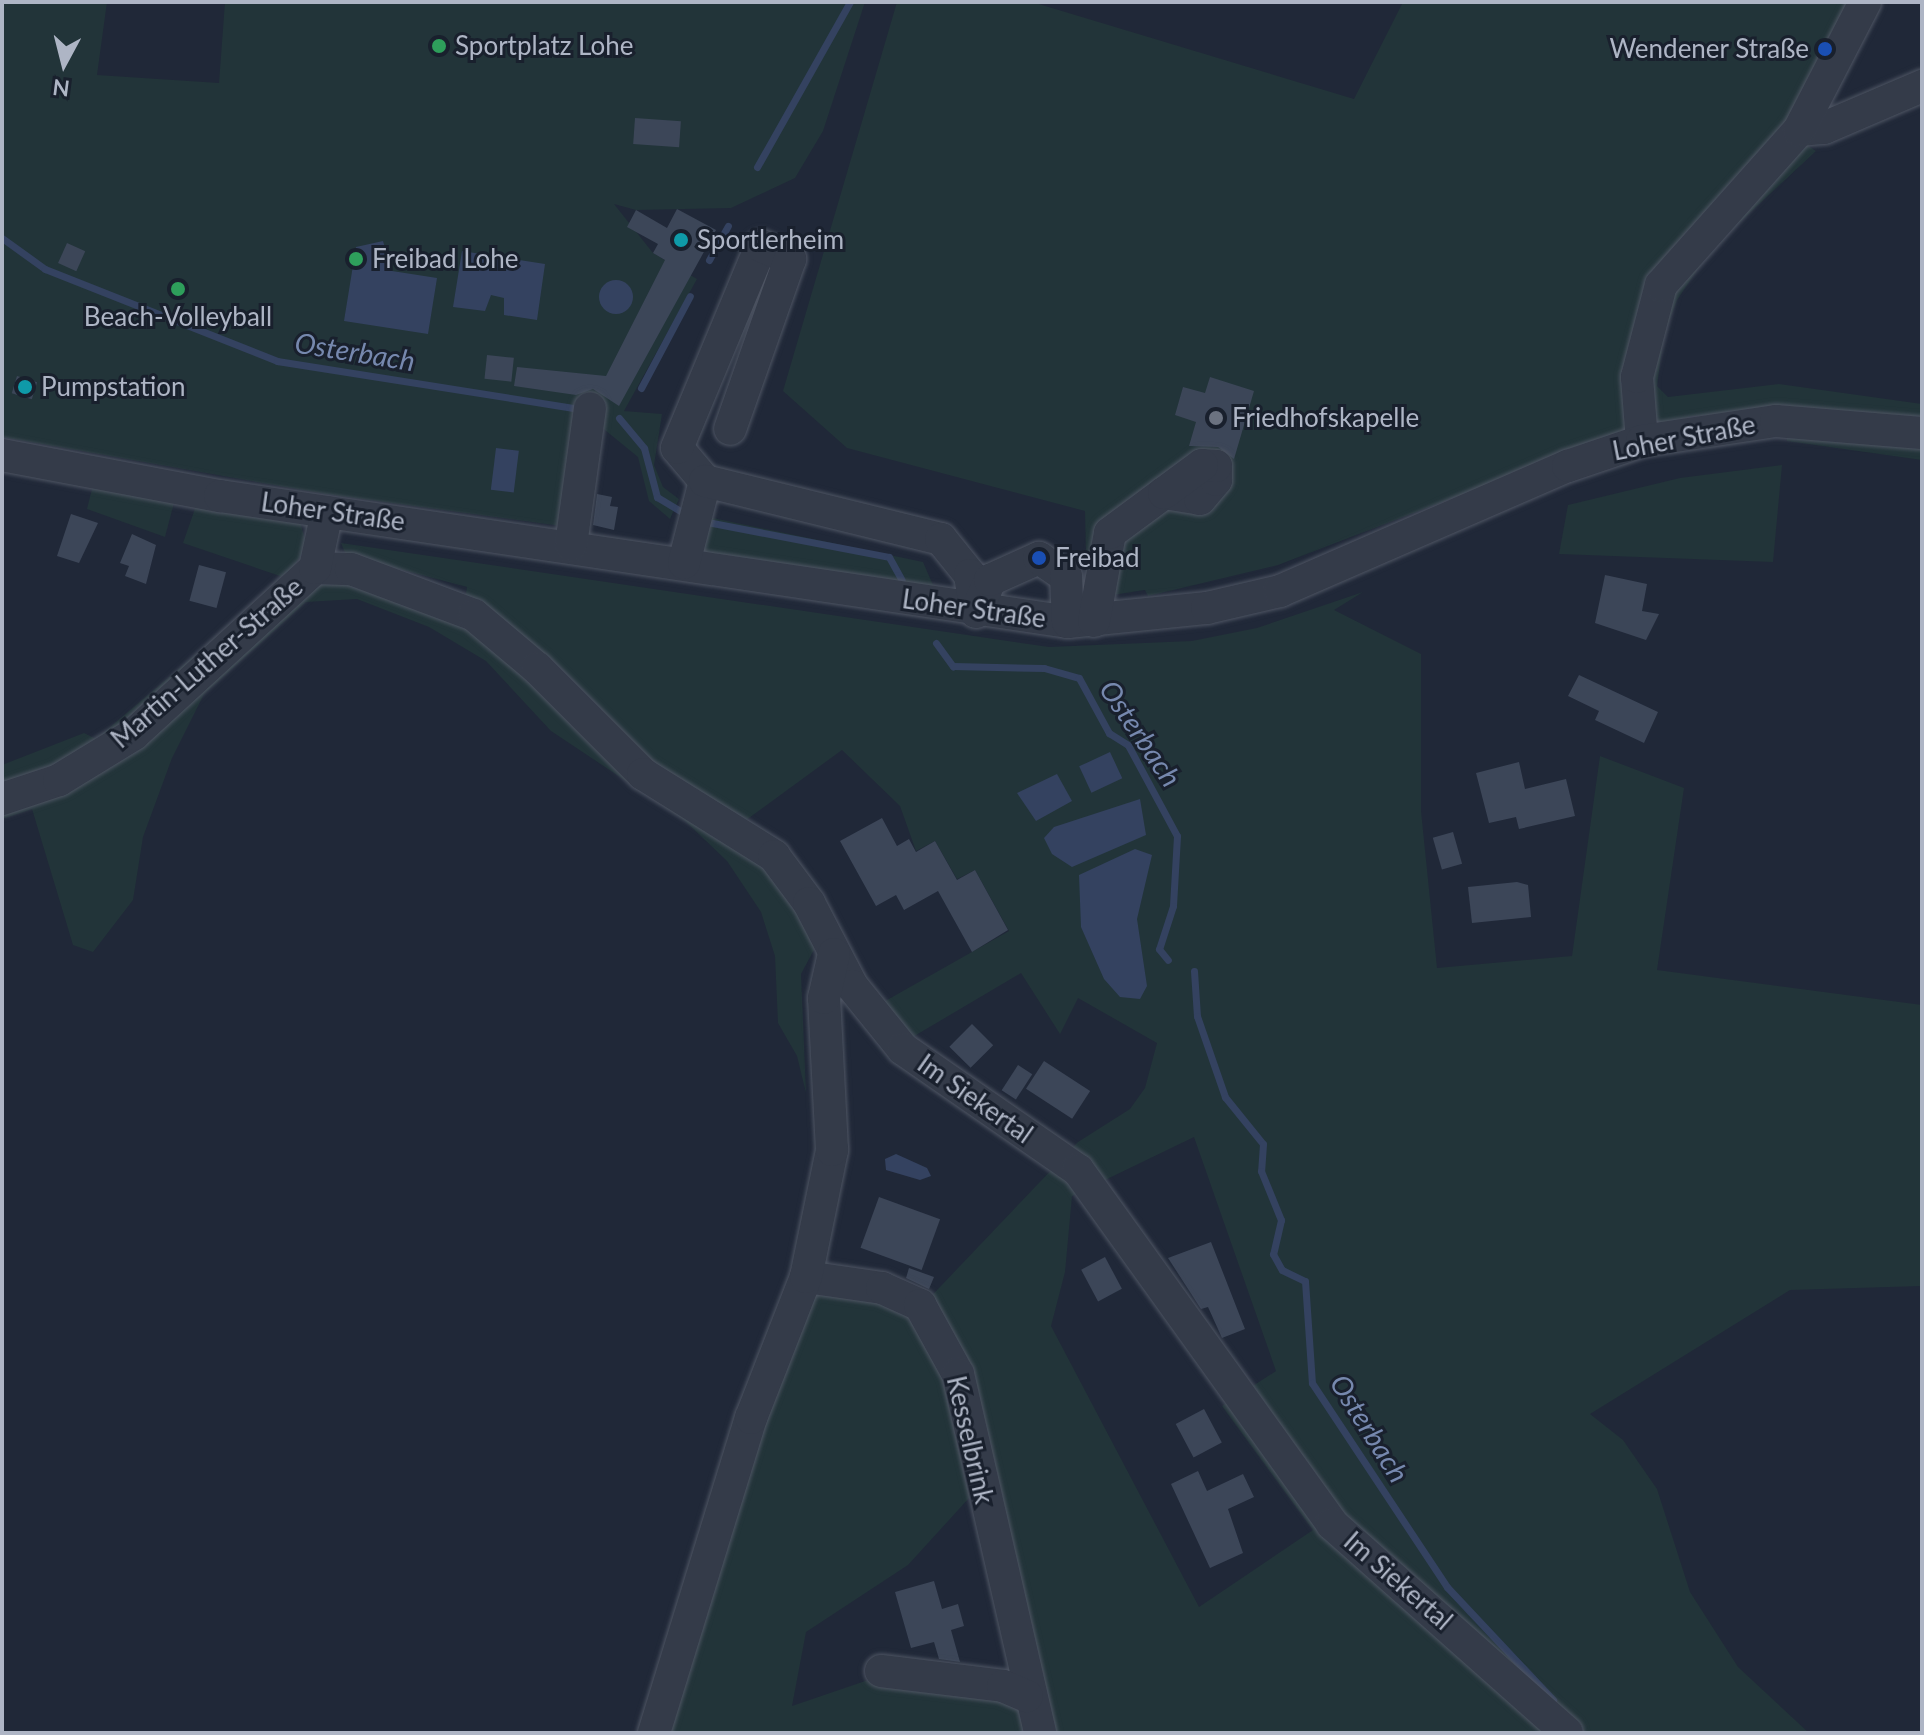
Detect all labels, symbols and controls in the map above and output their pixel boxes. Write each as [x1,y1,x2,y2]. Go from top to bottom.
north arrow [24,24,104,104]
place label: Sportplatz Lohe [455,30,633,62]
place label: Wendener Straße [1609,33,1809,65]
marker: Sportplatz Lohe [430,37,448,55]
marker: Wendener Straße [1816,40,1834,58]
text: N [51,74,71,103]
place label: Sportlerheim [697,224,844,256]
marker: Sportlerheim [672,231,690,249]
place label: Freibad Lohe [372,243,519,275]
marker: Freibad Lohe [347,250,365,268]
marker: Beach-Volleyball [169,280,187,298]
place label: Beach-Volleyball [84,301,272,333]
water label: Osterbach [293,325,417,377]
place label: Pumpstation [41,371,186,403]
marker: Pumpstation [16,378,34,396]
place label: Friedhofskapelle [1232,402,1419,434]
marker: Friedhofskapelle [1207,409,1225,427]
street label: Loher Straße [1610,409,1758,467]
street label: Loher Straße [259,486,407,538]
place label: Freibad [1055,542,1140,574]
marker: Freibad [1030,549,1048,567]
street label: Martin-Luther-Straße [105,571,309,755]
street label: Loher Straße [900,583,1048,635]
water label: Osterbach [1093,673,1189,793]
street label: Im Siekertal [912,1048,1038,1150]
water label: Osterbach [1324,1368,1416,1488]
street label: Kesselbrink [940,1373,1000,1507]
street label: Im Siekertal [1338,1526,1458,1636]

